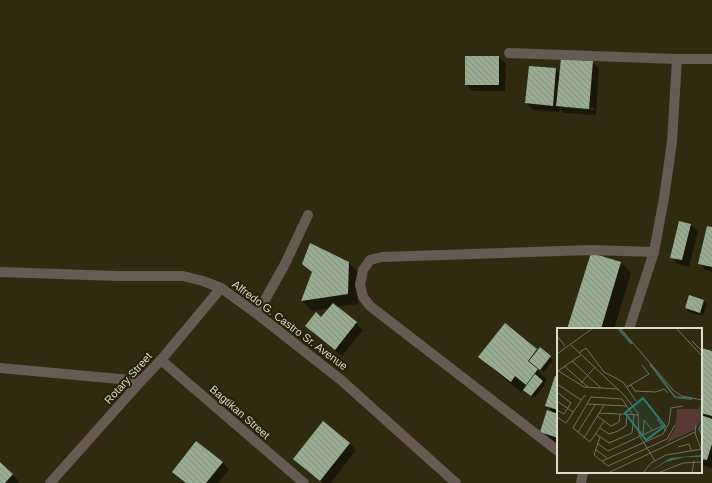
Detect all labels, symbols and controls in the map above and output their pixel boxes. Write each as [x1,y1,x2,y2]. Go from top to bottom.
street label: Alfredo G. Castro Sr. Avenue [230,278,350,372]
inset map [557,328,702,473]
street label: Rotary Street [102,350,154,406]
street label: Bagtikan Street [208,383,272,441]

